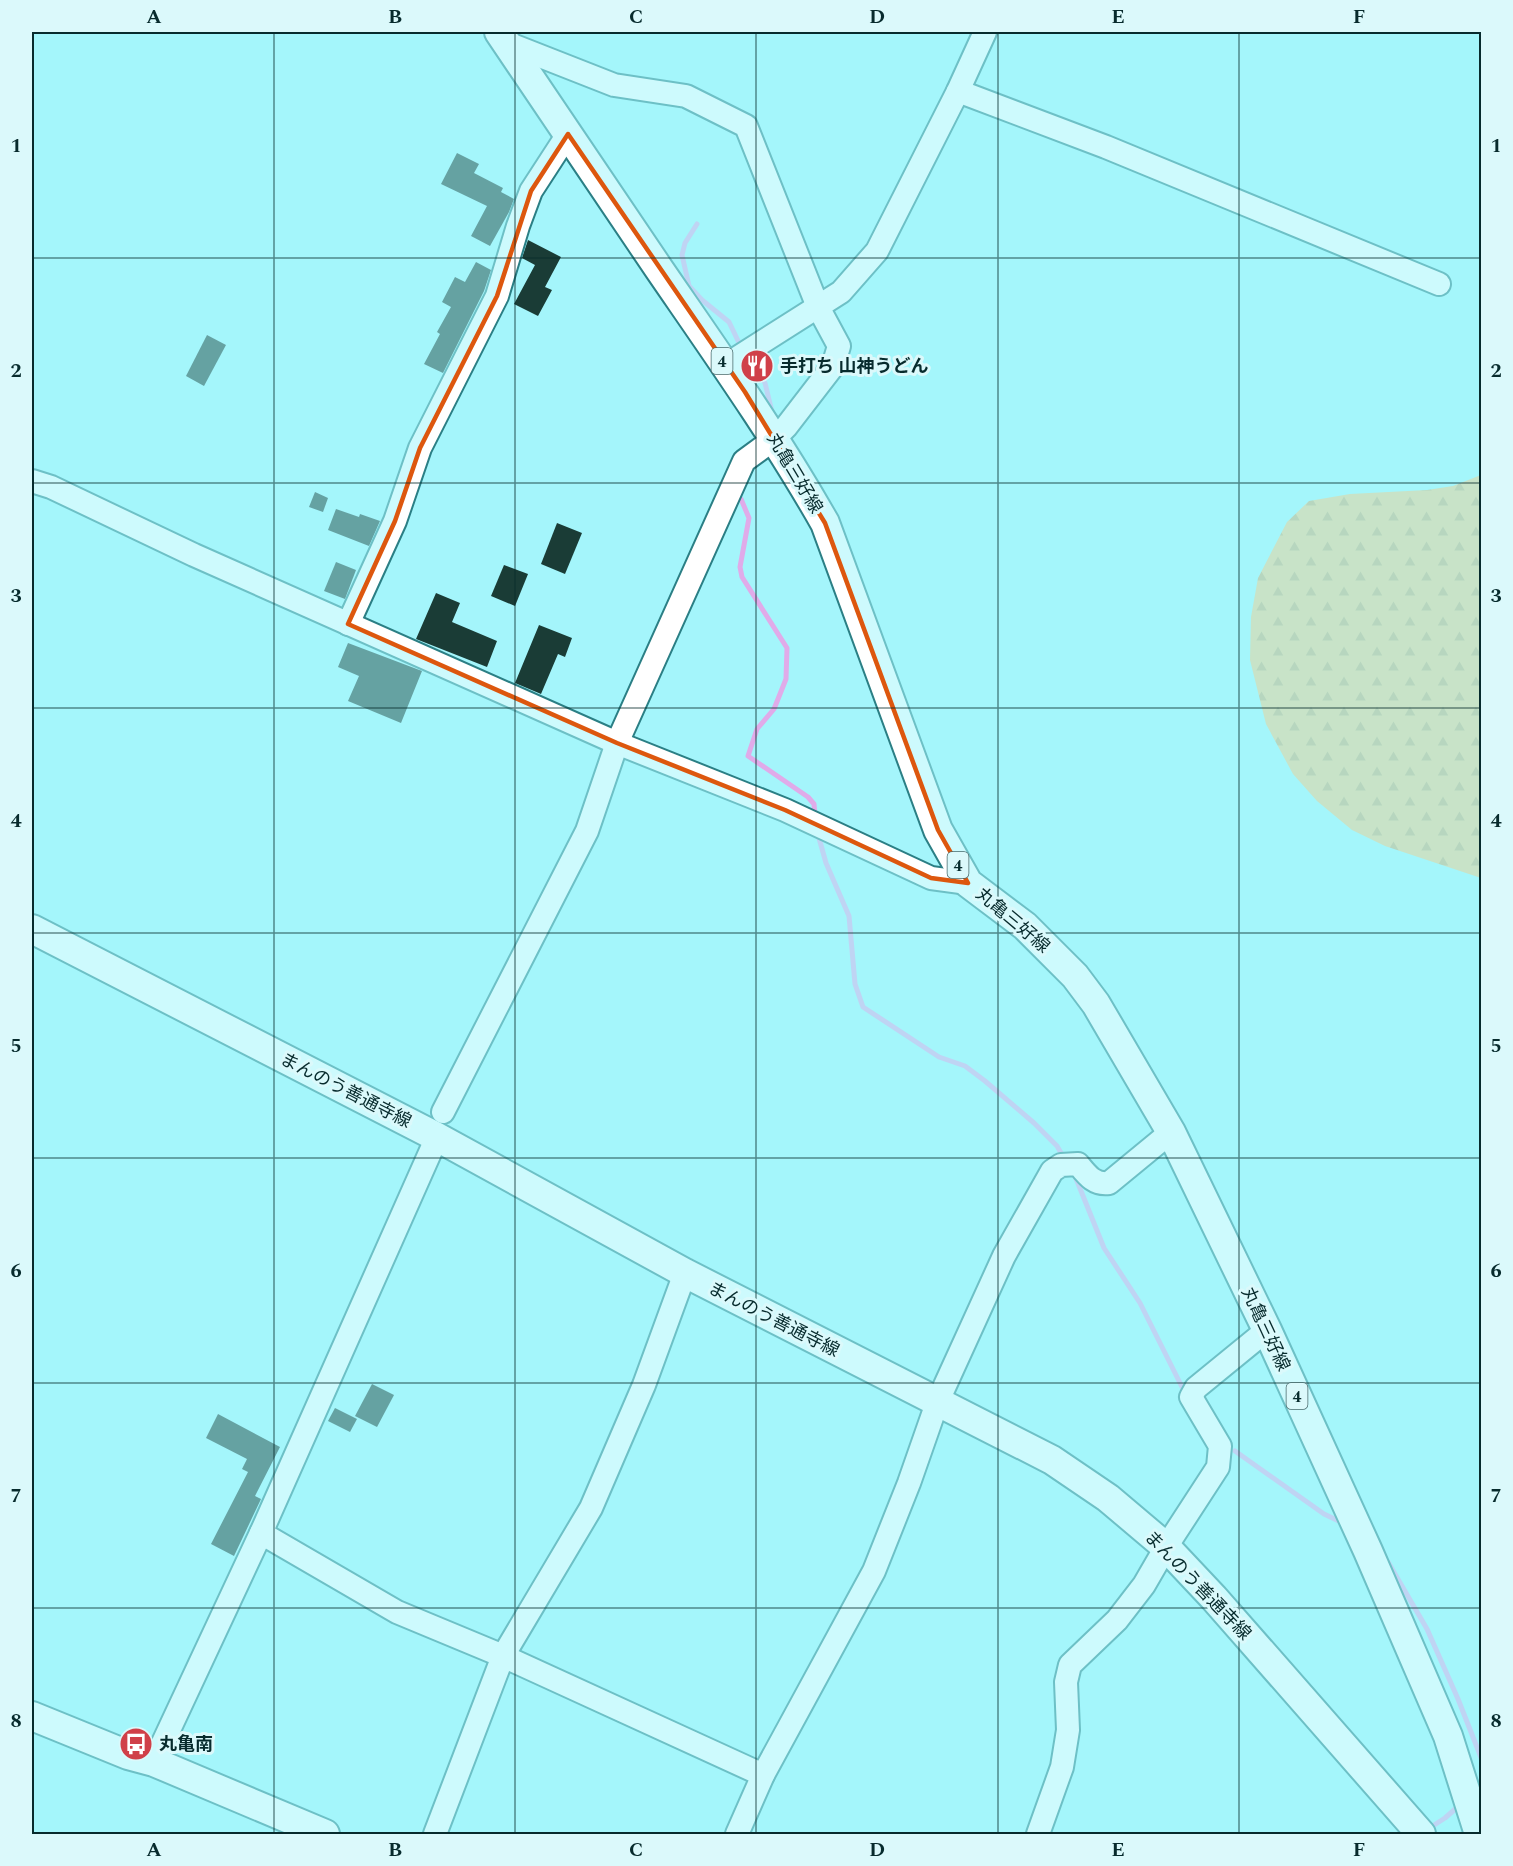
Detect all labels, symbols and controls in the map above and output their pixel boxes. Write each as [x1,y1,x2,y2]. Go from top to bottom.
text: A [146,2,162,32]
text: B [388,2,402,32]
text: C [629,2,643,32]
text: D [869,2,885,32]
text: E [1111,2,1125,32]
text: F [1353,2,1365,32]
text: 1 [10,131,22,161]
text: 1 [1490,131,1502,161]
road number: 4 [712,348,732,374]
restaurant icon: 手打ち 山神うどん [739,348,775,384]
place label: 手打ち 山神うどん [780,353,929,380]
text: 2 [10,356,22,386]
text: 2 [1490,356,1502,386]
street label: 丸亀三好線 [760,428,829,519]
text: 3 [10,581,22,611]
text: 3 [1490,581,1502,611]
text: 4 [10,806,22,836]
text: 4 [1490,806,1502,836]
road number: 4 [948,852,968,878]
street label: 丸亀三好線 [970,881,1056,960]
text: 5 [10,1031,22,1061]
text: 5 [1490,1031,1502,1061]
street label: まんのう善通寺線 [275,1046,416,1135]
text: 6 [10,1256,22,1286]
text: 6 [1490,1256,1502,1286]
street label: まんのう善通寺線 [703,1275,844,1364]
street label: 丸亀三好線 [1234,1283,1297,1376]
road number: 4 [1286,1383,1308,1409]
text: 7 [10,1481,22,1511]
text: 7 [1490,1481,1502,1511]
street label: まんのう善通寺線 [1138,1524,1257,1647]
text: 8 [10,1706,22,1736]
text: 8 [1490,1706,1502,1736]
bus stop icon: 丸亀南 [118,1726,154,1762]
place label: 丸亀南 [159,1731,213,1758]
text: A [146,1835,162,1865]
text: B [388,1835,402,1865]
text: C [629,1835,643,1865]
text: D [869,1835,885,1865]
text: E [1111,1835,1125,1865]
text: F [1353,1835,1365,1865]

